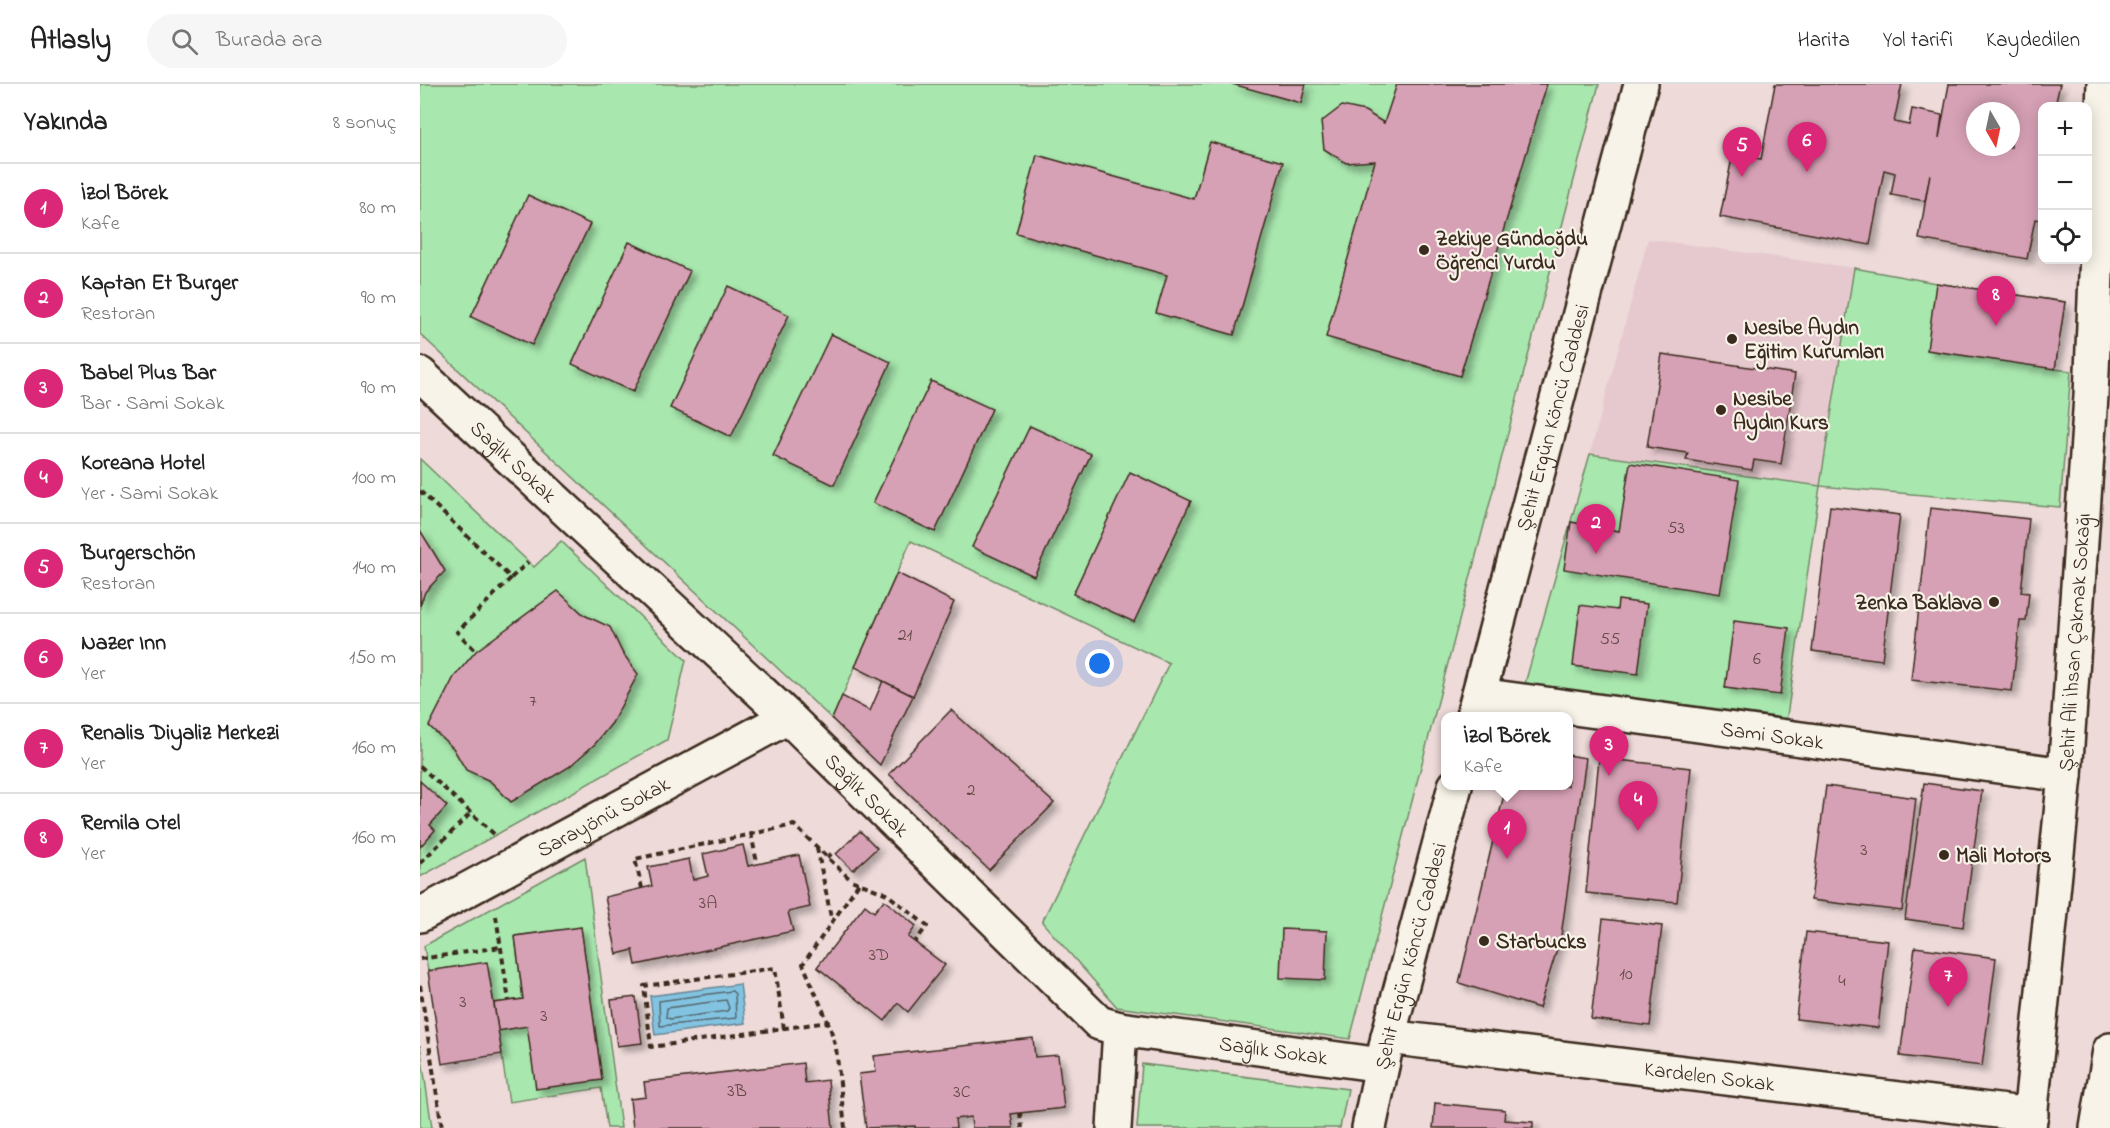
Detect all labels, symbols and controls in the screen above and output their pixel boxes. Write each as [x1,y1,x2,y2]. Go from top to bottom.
search box [147,14,567,68]
text: Atlasly [30,21,111,62]
icon: search [168,25,201,58]
text: Burada ara [216,25,322,57]
text: Harita [1798,26,1850,56]
text: Yol tarifi [1883,26,1953,56]
text: Kaydedilen [1986,26,2080,56]
north arrow [1966,102,2020,156]
map controls [2038,102,2092,264]
button: + [2038,102,2092,156]
text: Yakında [24,104,108,142]
text: 8 sonuç [333,109,396,138]
pin: 6 [1788,122,1826,172]
pin: 5 [1722,128,1762,177]
button: − [2038,156,2092,210]
text: İzol Börek [81,178,168,210]
text: 1 [40,194,47,223]
text: 80 m [359,194,396,223]
text: Kafe [81,210,120,239]
button: locate [2038,210,2092,264]
place label: Zekiye Gündoğdu Öğrenci Yurdu [1436,225,1588,281]
marker: Zekiye Gündoğdu Öğrenci Yurdu [1417,243,1431,257]
text: Kaptan Et Burger [81,268,238,300]
pin: 8 [1976,276,2016,326]
text: 2 [39,284,48,313]
text: 90 m [361,284,396,313]
text: Restoran [81,300,155,329]
street label: Şehit Ergün Köncü Caddesi [1510,301,1599,535]
place label: Nesibe Aydın Eğitim Kurumları [1744,314,1885,370]
marker: Nesibe Aydın Eğitim Kurumları [1725,332,1739,346]
text: Babel Plus Bar [81,358,216,390]
text: 3 [39,374,48,403]
text: 90 m [361,374,396,403]
place label: Nesibe Aydın Kurs [1733,385,1829,441]
text: Bar · Sami Sokak [81,390,224,419]
marker: Nesibe Aydın Kurs [1714,403,1728,417]
street label: Sağlık Sokak [462,415,563,511]
text: Koreana Hotel [81,448,205,480]
text: 4 [39,464,48,493]
text: 100 m [352,464,396,493]
text: Yer · Sami Sokak [81,480,218,509]
pin: 2 [1576,504,1616,554]
street label: Şehit Ali İhsan Çakmak Sokağı [2052,512,2102,772]
house number: 53 [1667,516,1685,542]
text: Burgerschön [81,538,195,570]
text: 5 [38,554,49,583]
text: 140 m [352,554,396,583]
text: Restoran [81,570,155,599]
place label: Zenka Baklava [1856,589,1982,619]
marker: Zenka Baklava [1987,595,2001,609]
house number: 21 [898,623,913,649]
house number: 55 [1600,627,1620,653]
text: Nazer Inn [81,628,166,660]
text: 6 [39,644,48,673]
text: 150 m [349,644,396,673]
house number: 6 [1753,647,1761,673]
your location [1085,649,1114,678]
text: Yer [81,660,105,689]
house number: 7 [529,689,537,715]
popup [1441,712,1573,790]
street label: Sami Sokak [1719,715,1826,759]
text: Renalis Diyaliz Merkezi [81,718,279,750]
text: İzol Börek [1464,721,1550,753]
pin: 3 [1590,726,1628,776]
text: 7 [39,734,48,763]
text: 160 m [352,734,396,763]
street label: Sağlık Sokak [816,747,916,846]
text: Yer [81,750,105,779]
text: Kafe [1464,753,1502,782]
street label: Sarayönü Sokak [532,770,677,866]
house number: 2 [967,778,976,804]
pin: 4 [1618,782,1658,831]
text: Remila Otel [81,808,181,840]
pin: 1 [1488,810,1526,859]
text: 8 [40,824,47,853]
text: 160 m [352,824,396,853]
house number: 3 [1860,838,1868,864]
text: Yer [81,840,105,869]
street label: Şehit Ergün Köncü Caddesi [1369,840,1456,1073]
place label: Mali Motors [1956,842,2052,872]
marker: Mali Motors [1937,848,1951,862]
house number: 3A [699,891,717,917]
place label: Starbucks [1496,928,1587,958]
marker: Starbucks [1477,934,1491,948]
house number: 3D [869,943,889,969]
pin: 7 [1928,958,1967,1007]
house number: 10 [1619,962,1633,988]
house number: 4 [1838,969,1846,995]
house number: 3 [459,990,467,1016]
house number: 3 [540,1004,548,1030]
street label: Sağlık Sokak [1217,1030,1330,1074]
street label: Kardelen Sokak [1642,1055,1777,1101]
house number: 3B [727,1079,747,1105]
house number: 3C [953,1080,971,1106]

